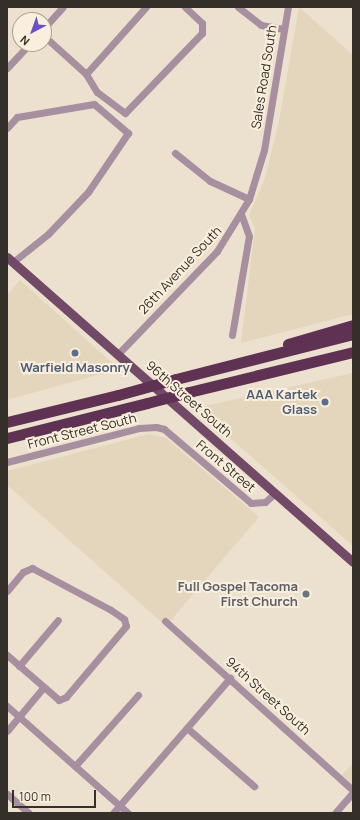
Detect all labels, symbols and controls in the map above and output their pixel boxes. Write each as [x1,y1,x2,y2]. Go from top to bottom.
north arrow [12,12,52,52]
street label: Sales Road South [248,24,280,130]
text: N [17,32,32,49]
street label: 26th Avenue South [135,223,225,317]
marker: Warfield Masonry [70,348,80,358]
street label: 96th Street South [143,357,235,441]
place label: Warfield Masonry [20,359,130,375]
place label: AAA Kartek Glass [246,387,317,418]
marker: AAA Kartek Glass [320,397,330,407]
street label: Front Street South [26,410,138,452]
street label: Front Street [193,437,259,495]
place label: Full Gospel Tacoma First Church [178,579,298,610]
marker: Full Gospel Tacoma First Church [301,589,311,599]
street label: 94th Street South [223,654,313,738]
scale bar [14,782,98,808]
text: 100 m [19,788,51,805]

